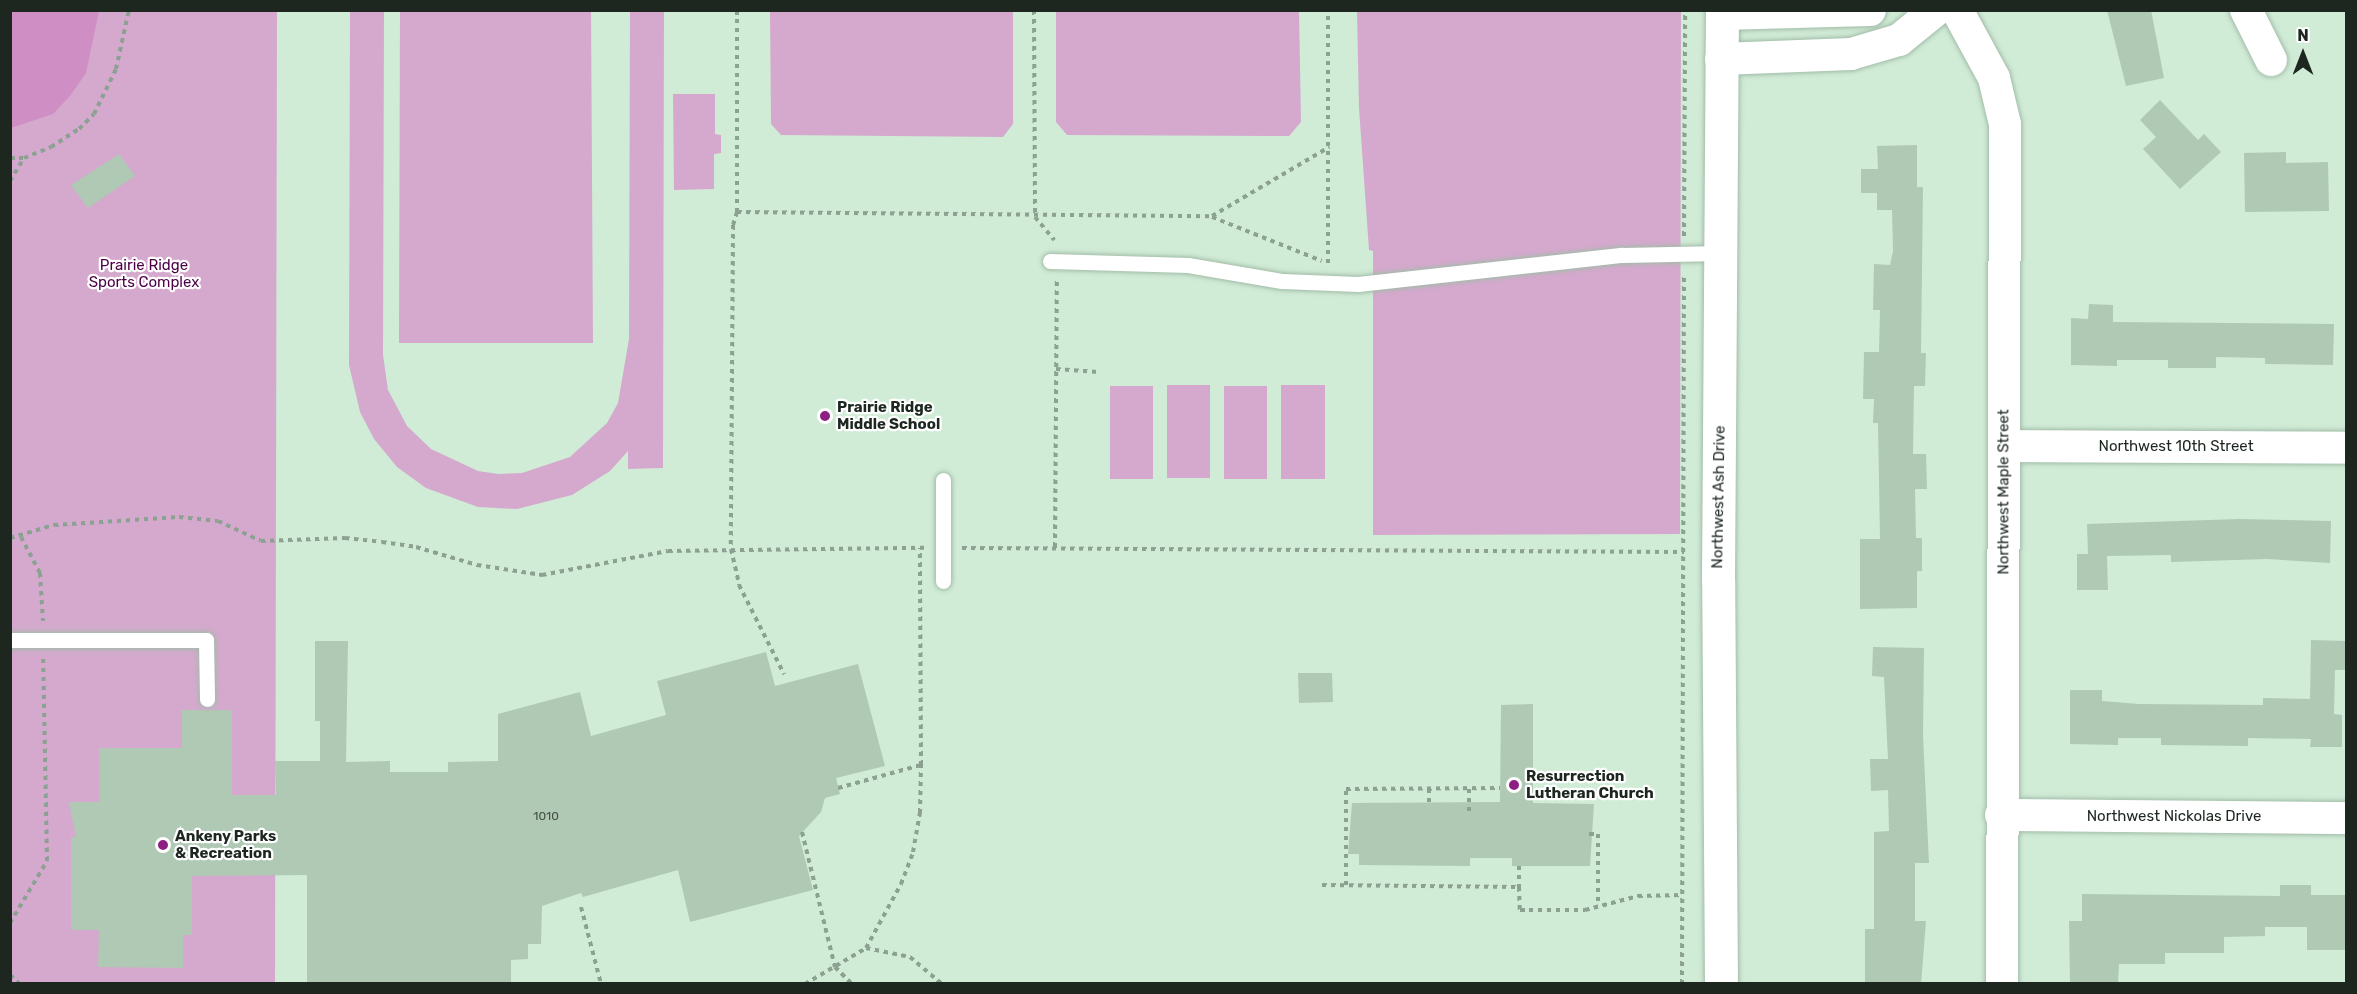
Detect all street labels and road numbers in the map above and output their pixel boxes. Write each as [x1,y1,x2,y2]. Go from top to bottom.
street label: Northwest Maple Street [1995,409,2013,575]
street label: Northwest Ash Drive [1709,425,1729,569]
street label: Northwest 10th Street [2098,438,2254,456]
street label: Northwest Nickolas Drive [2087,808,2261,826]

